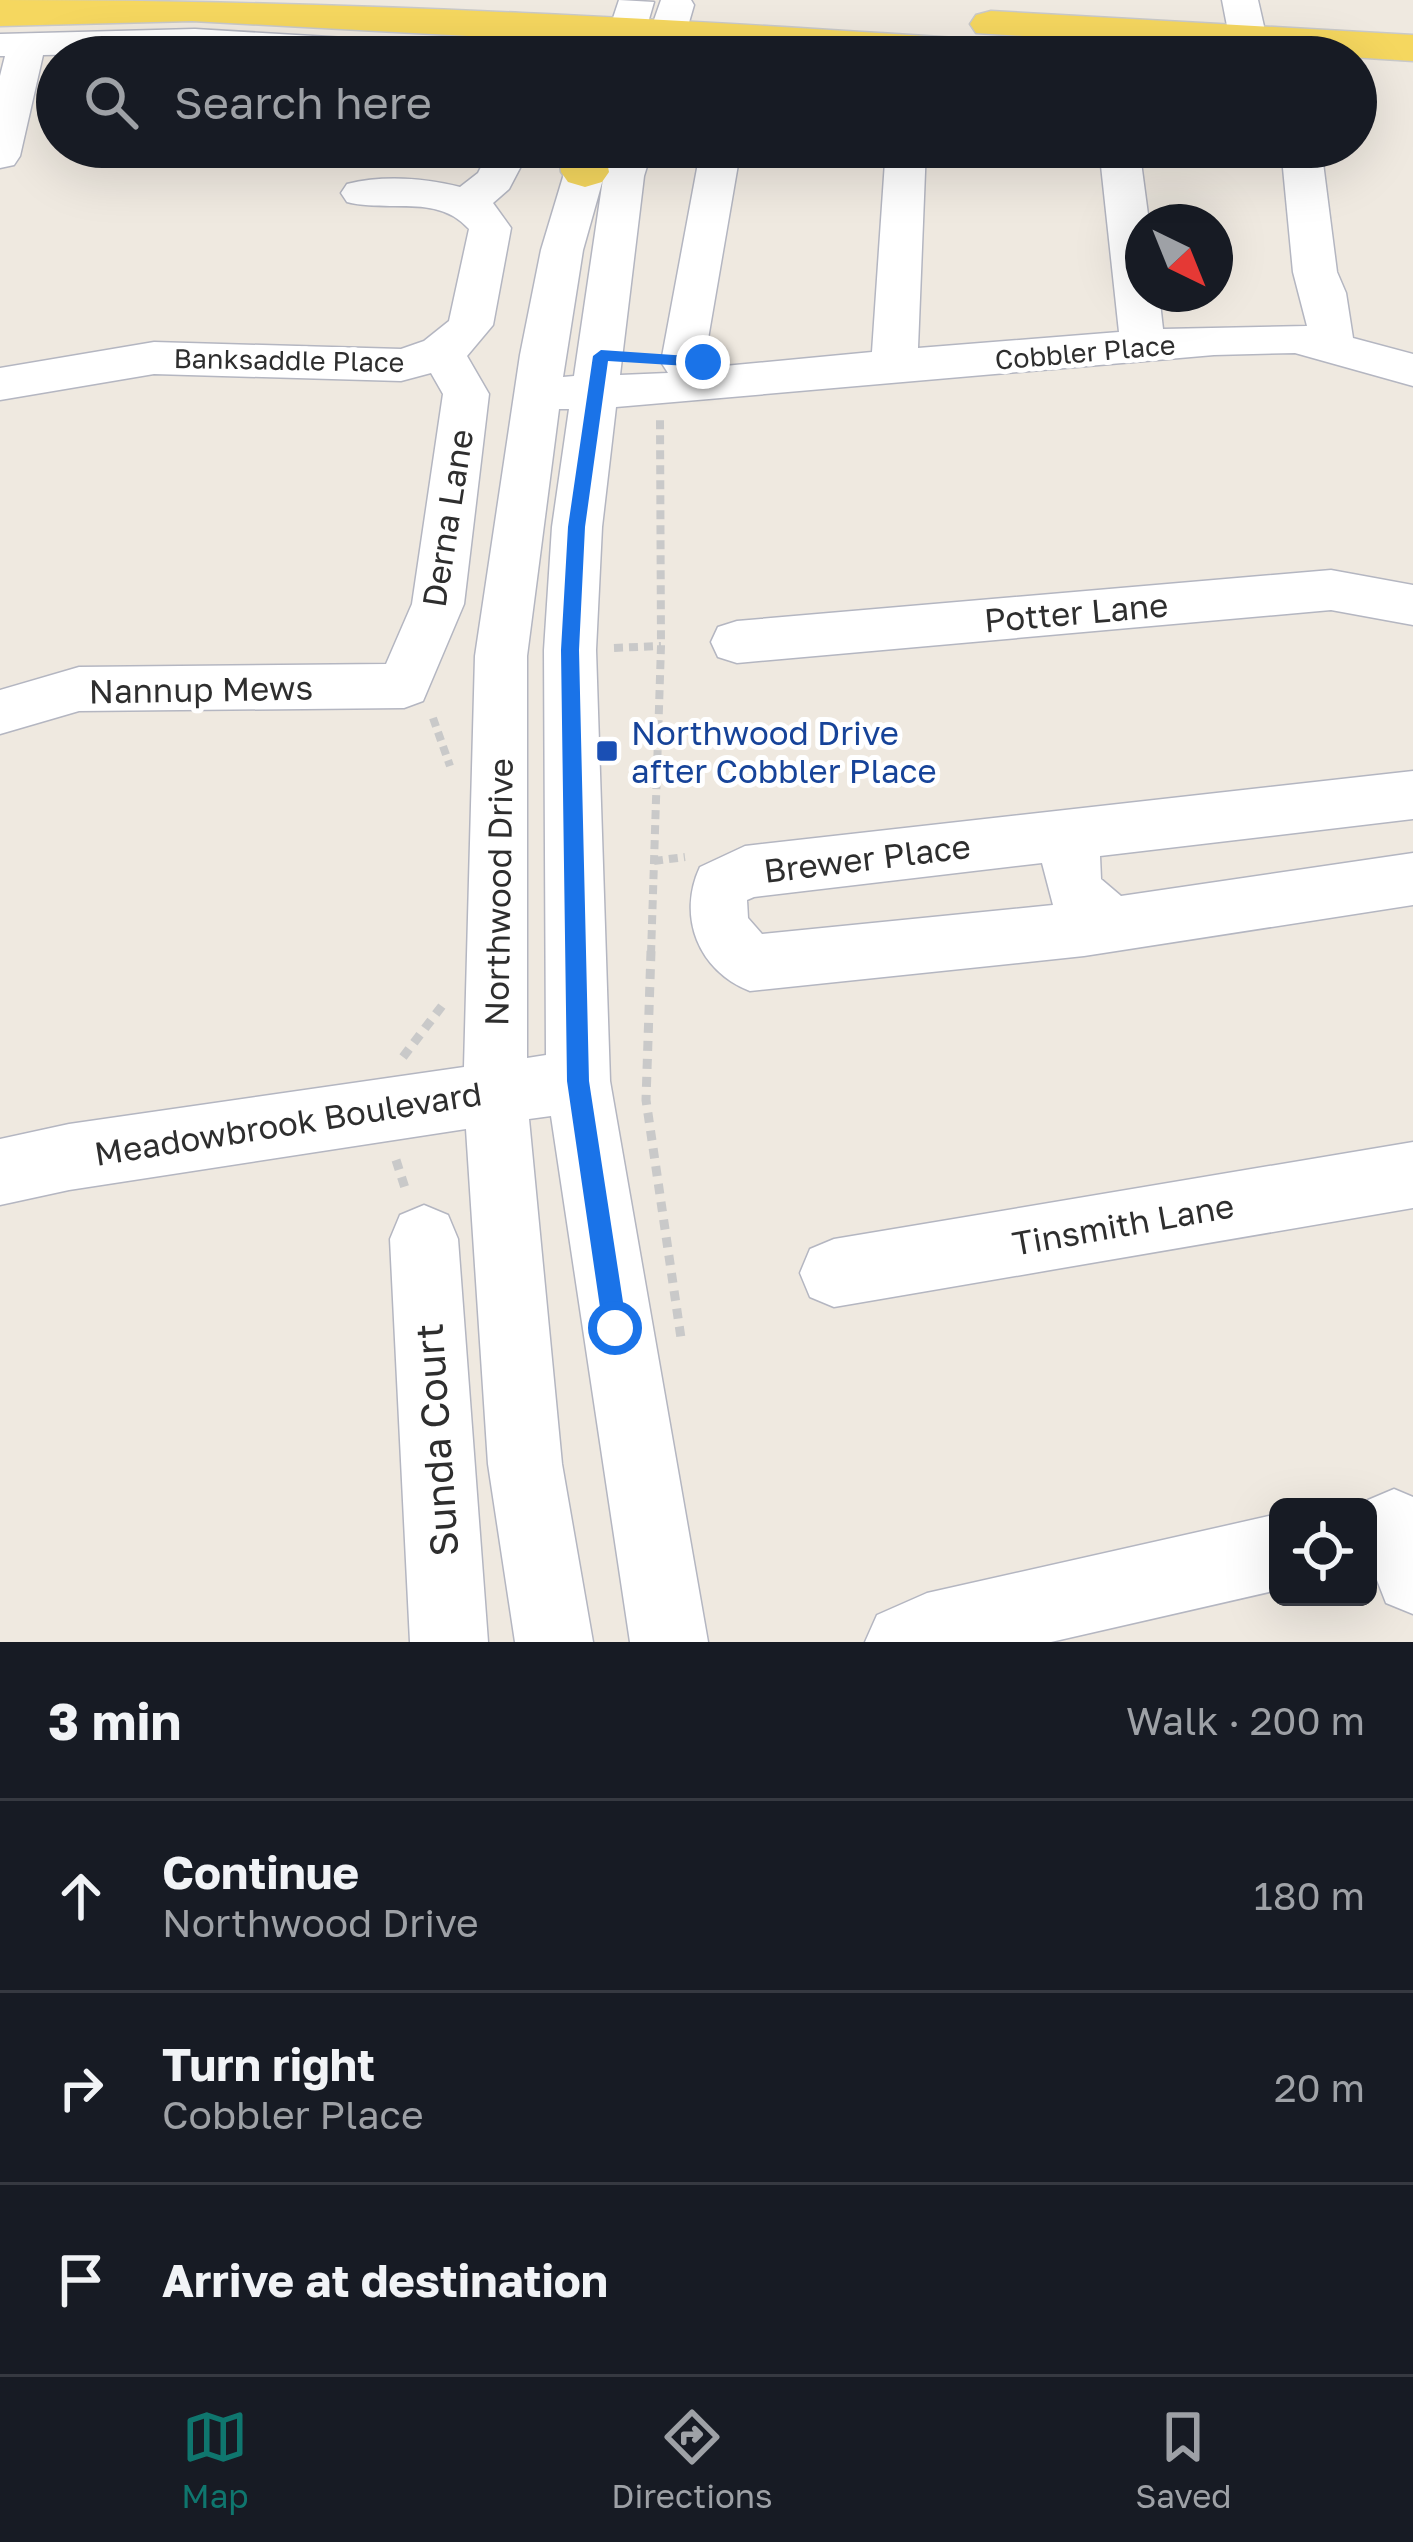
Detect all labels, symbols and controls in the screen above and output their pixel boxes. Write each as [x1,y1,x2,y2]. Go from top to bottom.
search box [36,36,1377,168]
icon: search [78,69,144,135]
text: Search here [174,75,432,129]
north arrow [1125,204,1233,312]
street label: Cobbler Place [993,328,1177,376]
route end [676,335,730,389]
street label: Banksaddle Place [173,342,405,378]
street label: Derna Lane [414,426,480,610]
street label: Potter Lane [982,585,1170,639]
street label: Nannup Mews [89,668,313,710]
place label: Northwood Drive after Cobbler Place [631,713,937,790]
marker: Northwood Drive after Cobbler Place [594,738,620,764]
street label: Northwood Drive [476,758,520,1026]
street label: Brewer Place [761,826,973,890]
street label: Meadowbrook Boulevard [92,1073,484,1173]
street label: Tinsmith Lane [1009,1185,1237,1263]
route start [588,1301,642,1355]
street label: Sunda Court [404,1322,468,1558]
map controls [1269,1498,1377,1606]
button: locate [1269,1498,1377,1606]
text: 3 min [48,1690,181,1751]
text: Walk · 200 m [1126,1697,1365,1744]
text: Continue [162,1845,359,1899]
icon: ahead [48,1863,114,1929]
text: 180 m [1254,1872,1365,1919]
text: Northwood Drive [162,1899,479,1946]
text: Turn right [162,2037,375,2091]
icon: right [48,2055,114,2121]
text: 20 m [1274,2064,1365,2111]
text: Cobbler Place [162,2091,424,2138]
icon: arrive [48,2247,114,2313]
text: Arrive at destination [162,2253,608,2307]
tab: Map [181,2404,249,2515]
tab: Directions [611,2404,773,2515]
tab: Saved [1135,2404,1232,2515]

